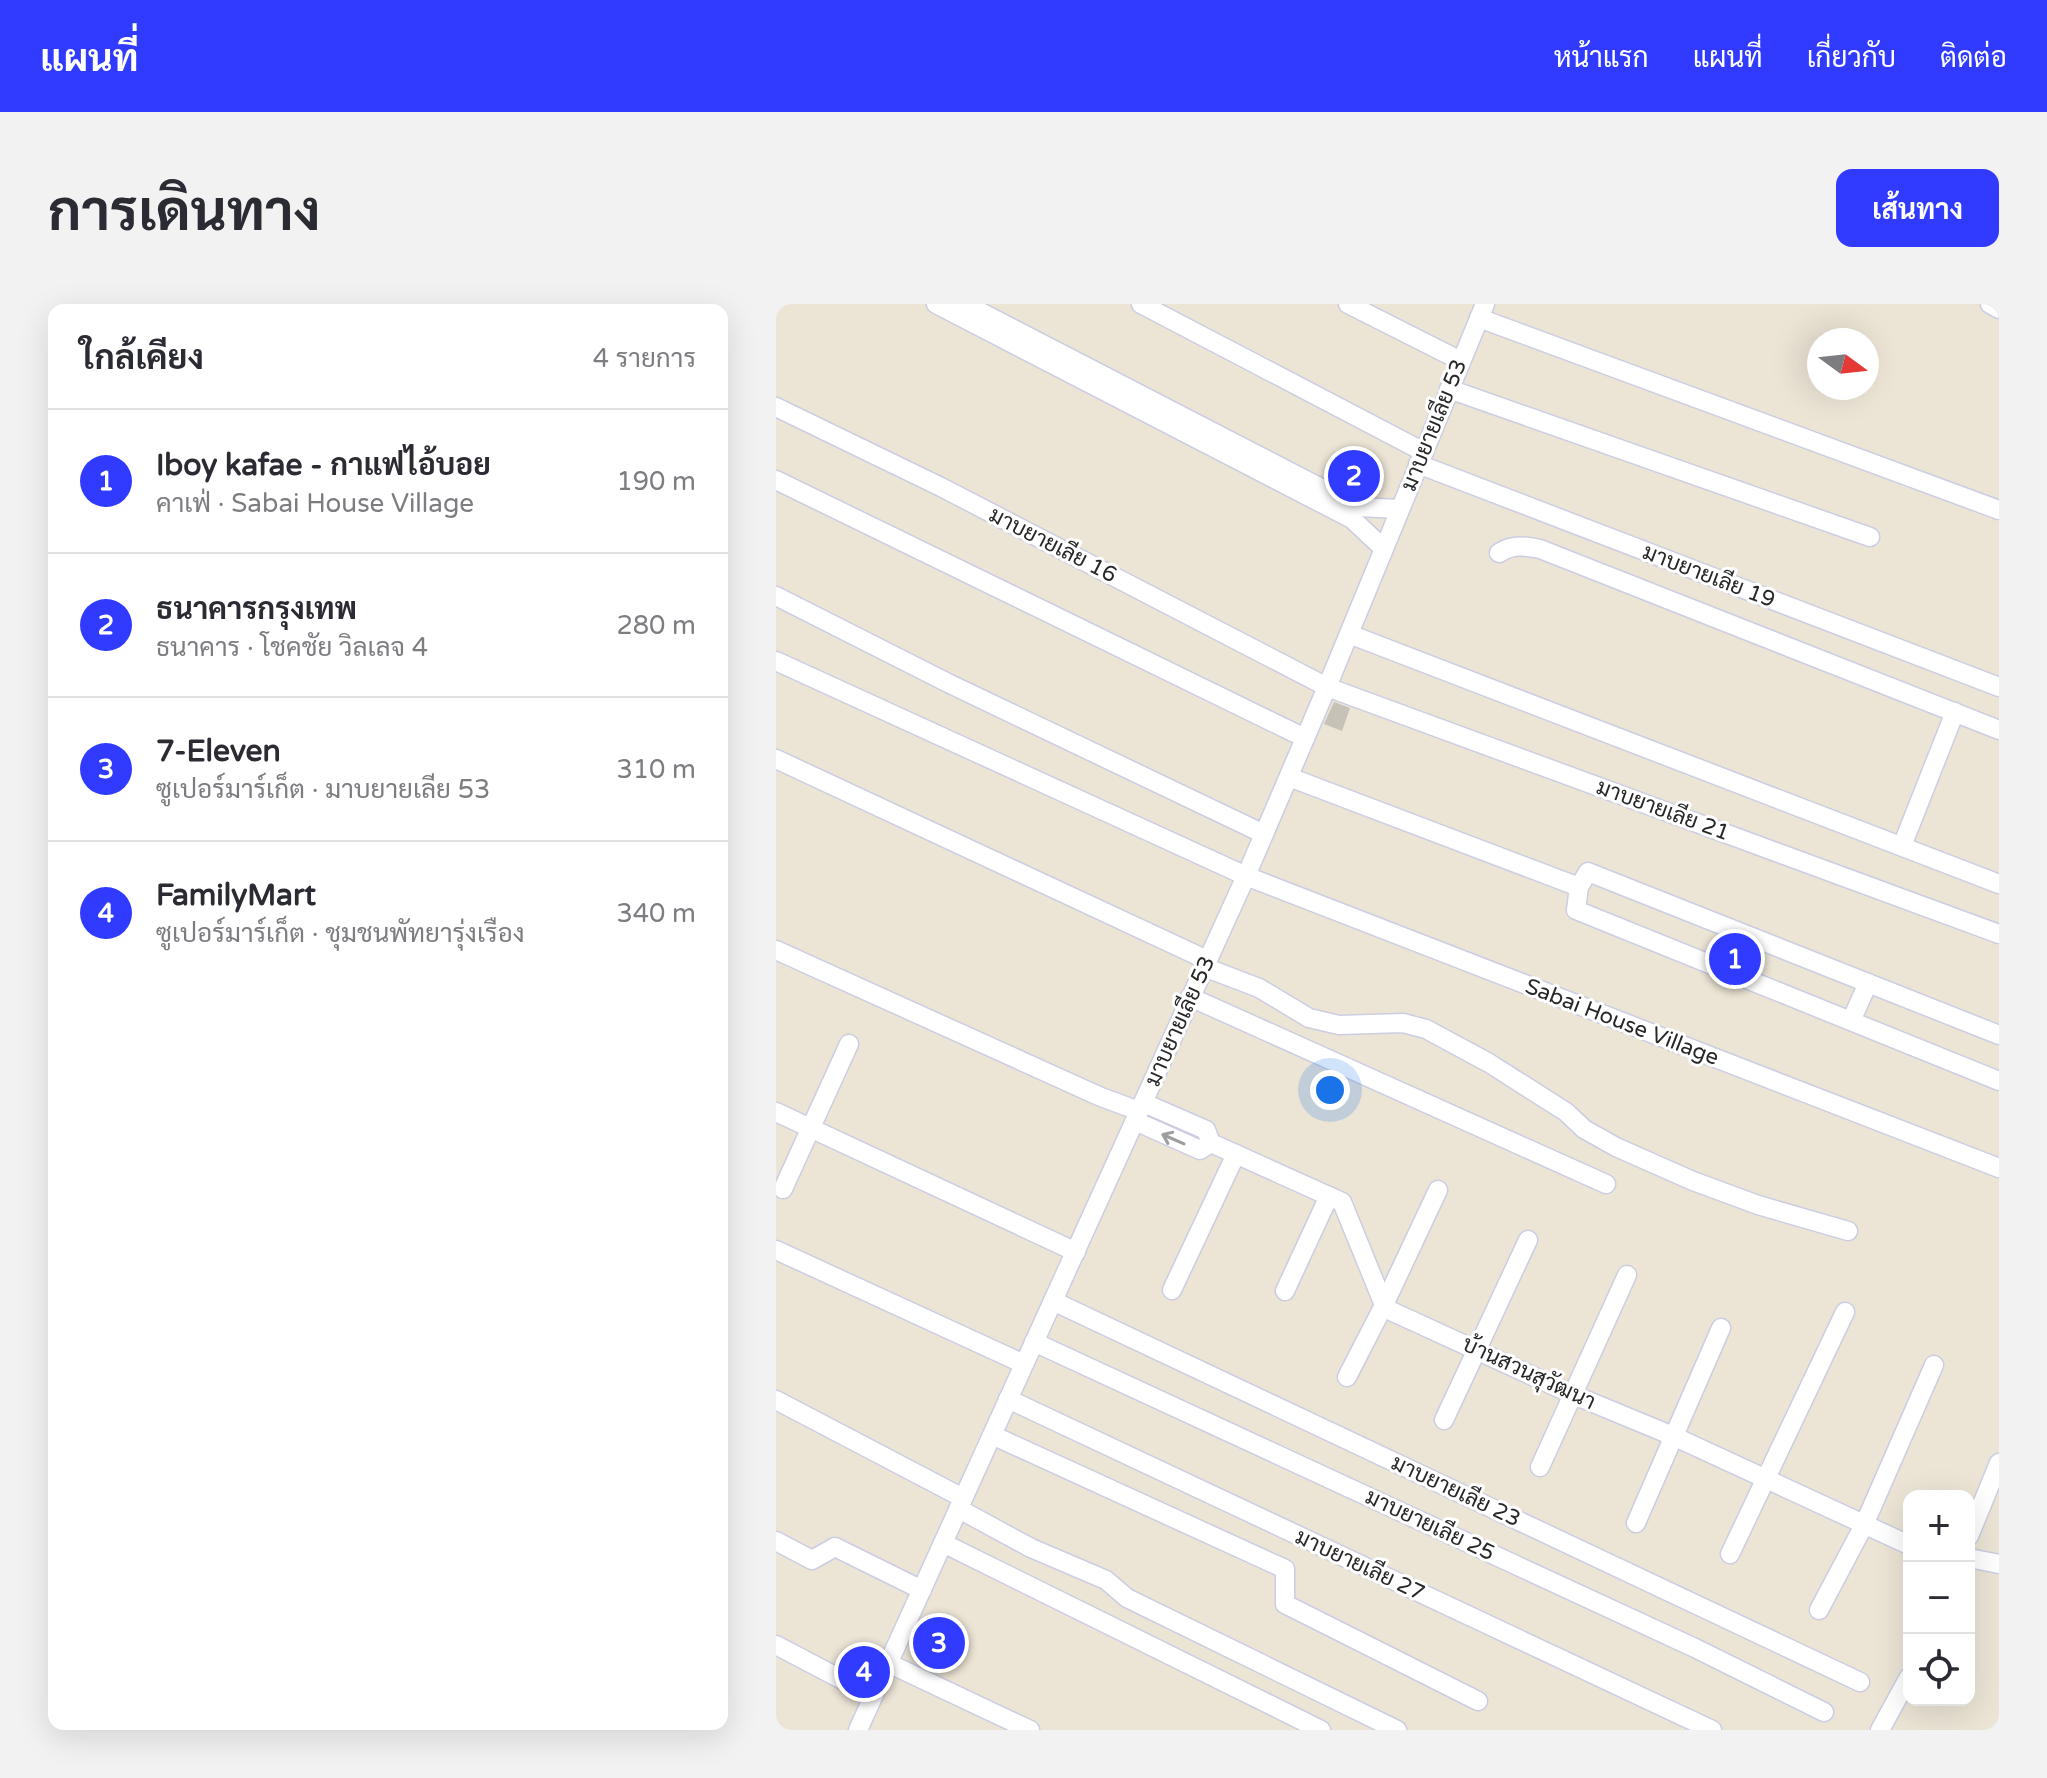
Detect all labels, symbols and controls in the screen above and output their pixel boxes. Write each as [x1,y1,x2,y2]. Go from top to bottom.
text: แผนที่ [40,36,139,82]
text: หน้าแรก [1554,41,1649,75]
text: แผนที่ [1693,41,1763,75]
text: เกี่ยวกับ [1807,41,1896,75]
text: ติดต่อ [1940,41,2007,75]
button: เส้นทาง [1836,169,1999,247]
text: การเดินทาง [48,179,320,246]
north arrow [1807,328,1879,400]
text: ใกล้เคียง [80,338,204,379]
text: 4 รายการ [593,343,696,374]
street label: มาบยายเลีย 53 [1395,355,1472,495]
pin: 2 [1328,446,1380,506]
text: Iboy kafae - กาแฟไอ้บอย [156,447,491,484]
text: 1 [98,466,114,497]
text: 190 m [616,466,696,497]
text: คาเฟ่ · Sabai House Village [156,488,474,519]
street label: มาบยายเลีย 16 [985,501,1122,588]
street label: มาบยายเลีย 19 [1639,538,1779,613]
text: ธนาคารกรุงเทพ [156,591,357,628]
text: 2 [98,610,114,641]
text: 280 m [616,610,696,641]
text: ธนาคาร · โชคชัย วิลเลจ 4 [156,632,428,663]
text: 7-Eleven [156,733,281,770]
text: 3 [98,754,114,785]
text: 310 m [616,754,696,785]
street label: มาบยายเลีย 21 [1593,773,1733,846]
text: ซูเปอร์มาร์เก็ต · มาบยายเลีย 53 [156,774,490,805]
text: FamilyMart [156,877,316,914]
text: 4 [98,898,114,929]
text: 340 m [616,898,696,929]
text: ซูเปอร์มาร์เก็ต · ชุมชนพัทยารุ่งเรือง [156,918,525,949]
pin: 1 [1709,929,1761,989]
street label: มาบยายเลีย 53 [1139,951,1220,1090]
street label: Sabai House Village [1521,973,1723,1071]
your location [1310,1070,1350,1110]
one-way arrow [1161,1130,1186,1145]
street label: บ้านสวนสุวัฒนา [1457,1329,1601,1417]
street label: มาบยายเลีย 23 [1387,1449,1525,1532]
street label: มาบยายเลีย 25 [1361,1483,1499,1566]
map controls [1903,1490,1975,1706]
button: + [1903,1490,1975,1562]
street label: มาบยายเลีย 27 [1291,1523,1429,1606]
button: − [1903,1562,1975,1634]
pin: 3 [913,1613,965,1673]
button: locate [1903,1634,1975,1706]
pin: 4 [838,1642,890,1702]

